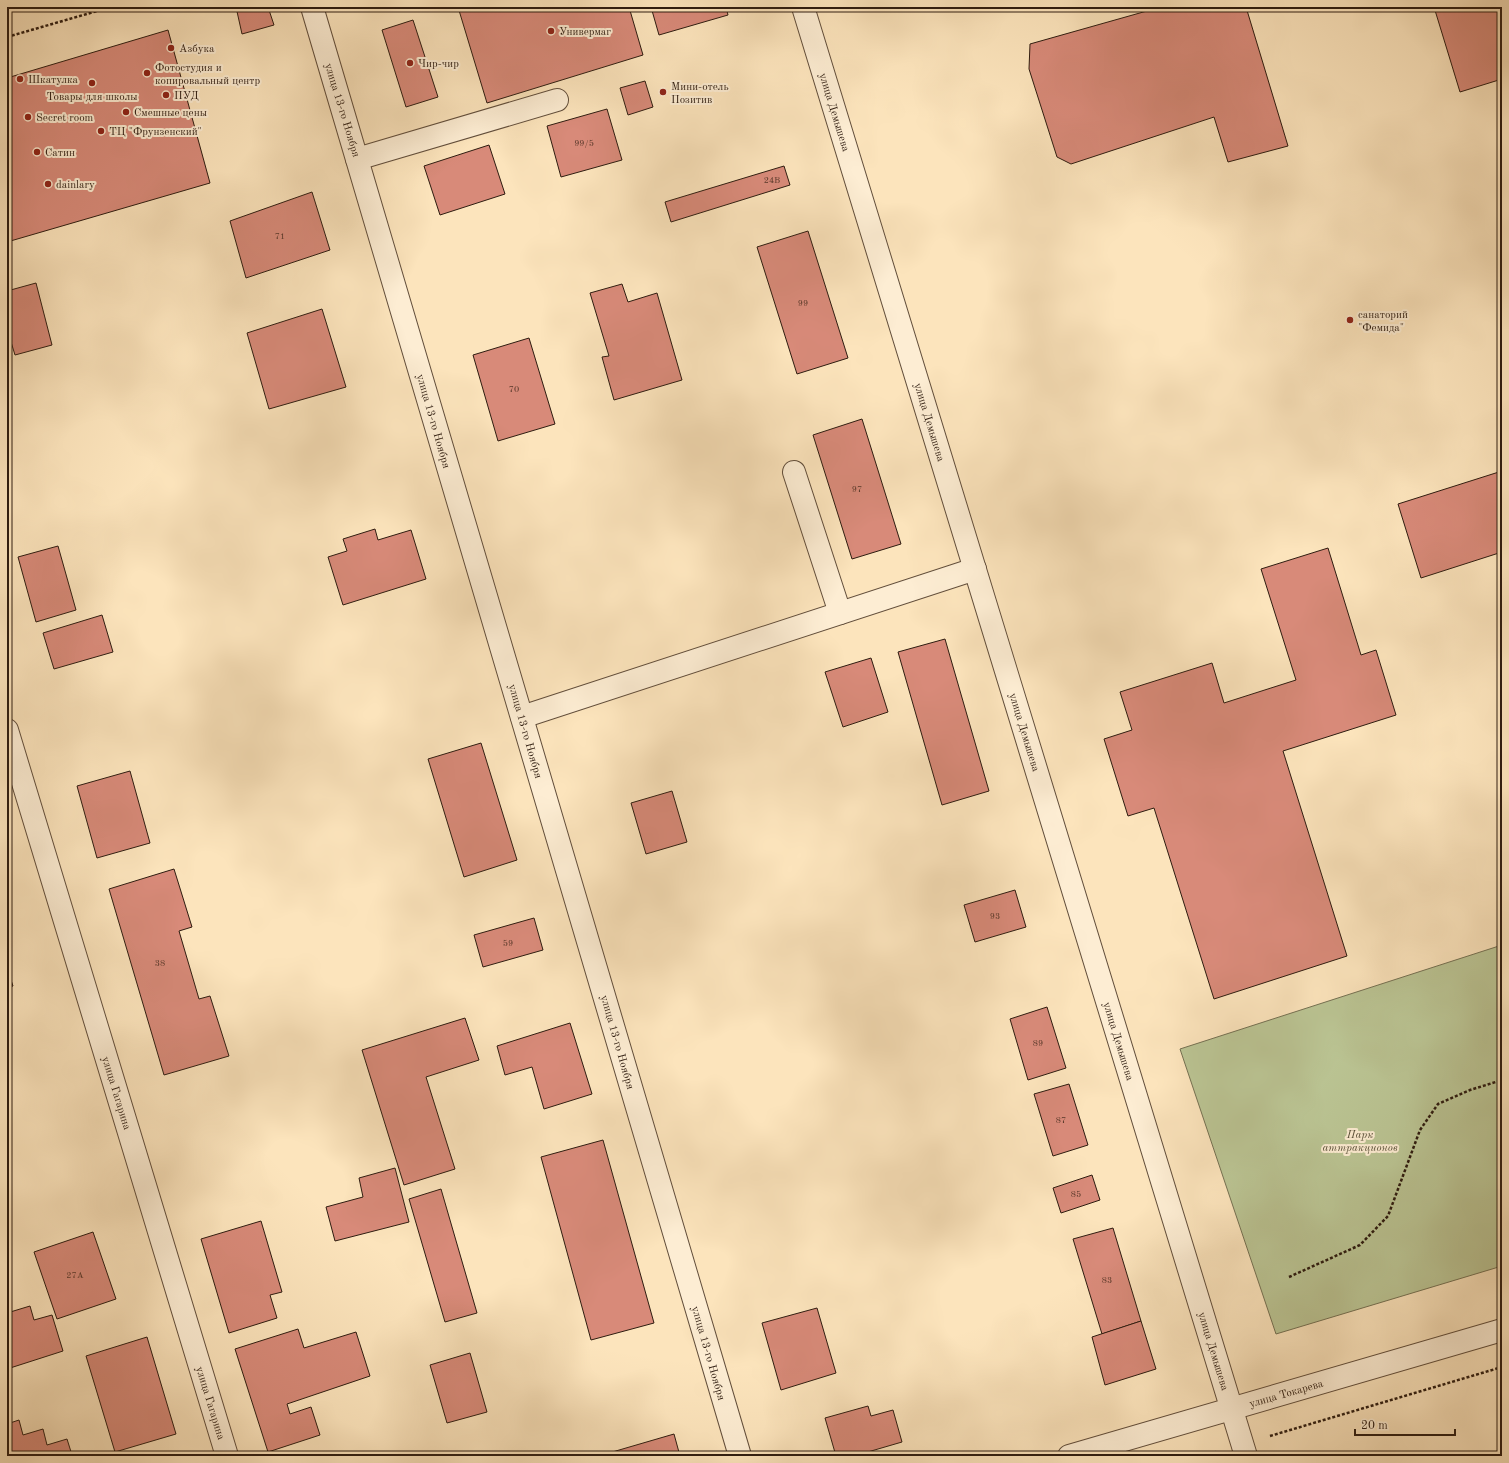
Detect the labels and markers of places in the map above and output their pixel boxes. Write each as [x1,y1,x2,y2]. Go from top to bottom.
marker: Универмаг [546,26,556,36]
place label: Универмаг [559,27,611,38]
marker: Азбука [166,43,176,53]
place label: Азбука [179,44,215,55]
marker: Чир-чир [405,58,415,68]
place label: Чир-чир [418,59,459,70]
place label: Фотостудия и копировальный центр [155,63,260,87]
marker: Фотостудия и копировальный центр [142,68,152,78]
marker: Шкатулка [15,74,25,84]
place label: Шкатулка [28,75,79,86]
marker: Товары для школы [87,78,97,88]
place label: Мини-отель Позитив [671,82,729,106]
marker: Мини-отель Позитив [658,87,668,97]
marker: ПУД [161,90,171,100]
place label: ПУД [174,91,199,102]
place label: Товары для школы [46,92,138,103]
marker: Смешные цены [121,107,131,117]
place label: Смешные цены [134,108,207,119]
marker: Secret room [23,112,33,122]
place label: Secret room [36,113,94,124]
marker: ТЦ "Фрунзенский" [96,126,106,136]
place label: ТЦ "Фрунзенский" [109,127,202,138]
marker: Сатин [32,147,42,157]
place label: Сатин [45,148,75,159]
marker: dainlary [43,179,53,189]
place label: dainlary [56,180,95,191]
place label: санаторий "Фемида" [1358,310,1408,334]
marker: санаторий "Фемида" [1345,315,1355,325]

